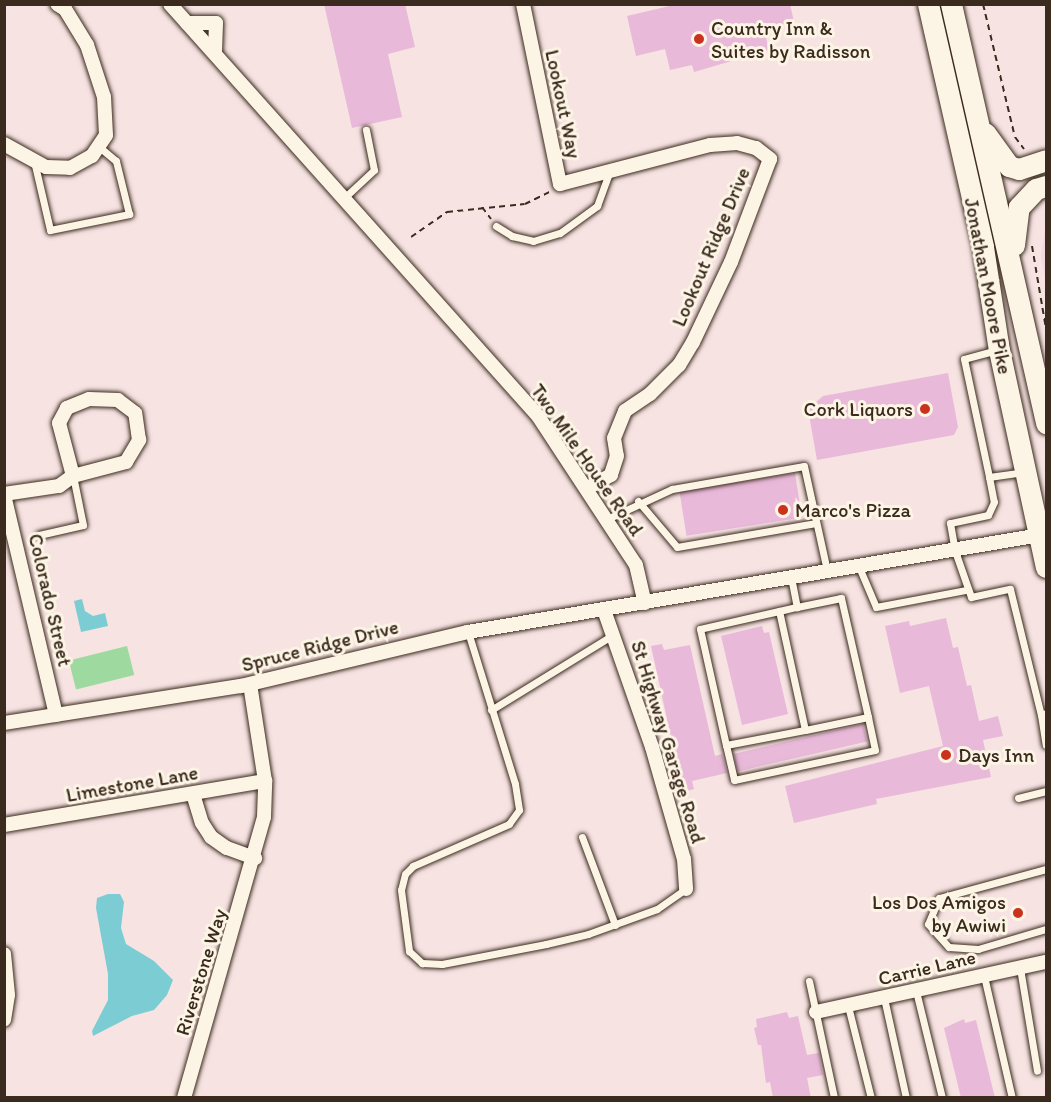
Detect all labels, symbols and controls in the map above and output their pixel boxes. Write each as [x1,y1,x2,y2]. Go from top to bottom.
place label: Country Inn & Suites by Radisson [711,16,871,63]
marker: Country Inn & Suites by Radisson [692,32,706,46]
street label: Lookout Way [540,48,586,160]
street label: Lookout Ridge Drive [666,163,756,331]
street label: Jonathan Moore Pike [959,196,1017,376]
street label: Two Mile House Road [526,380,648,540]
place label: Cork Liquors [804,397,913,421]
marker: Cork Liquors [918,402,932,416]
place label: Marco's Pizza [795,498,910,522]
marker: Marco's Pizza [776,503,790,517]
street label: Colorado Street [23,531,77,669]
street label: Spruce Ridge Drive [239,615,401,677]
street label: St Highway Garage Road [626,638,710,846]
place label: Days Inn [958,743,1034,767]
marker: Days Inn [939,748,953,762]
street label: Limestone Lane [64,760,200,808]
place label: Los Dos Amigos by Awiwi [871,890,1006,937]
street label: Riverstone Way [170,906,232,1038]
marker: Los Dos Amigos by Awiwi [1011,906,1025,920]
street label: Carrie Lane [876,945,978,991]

